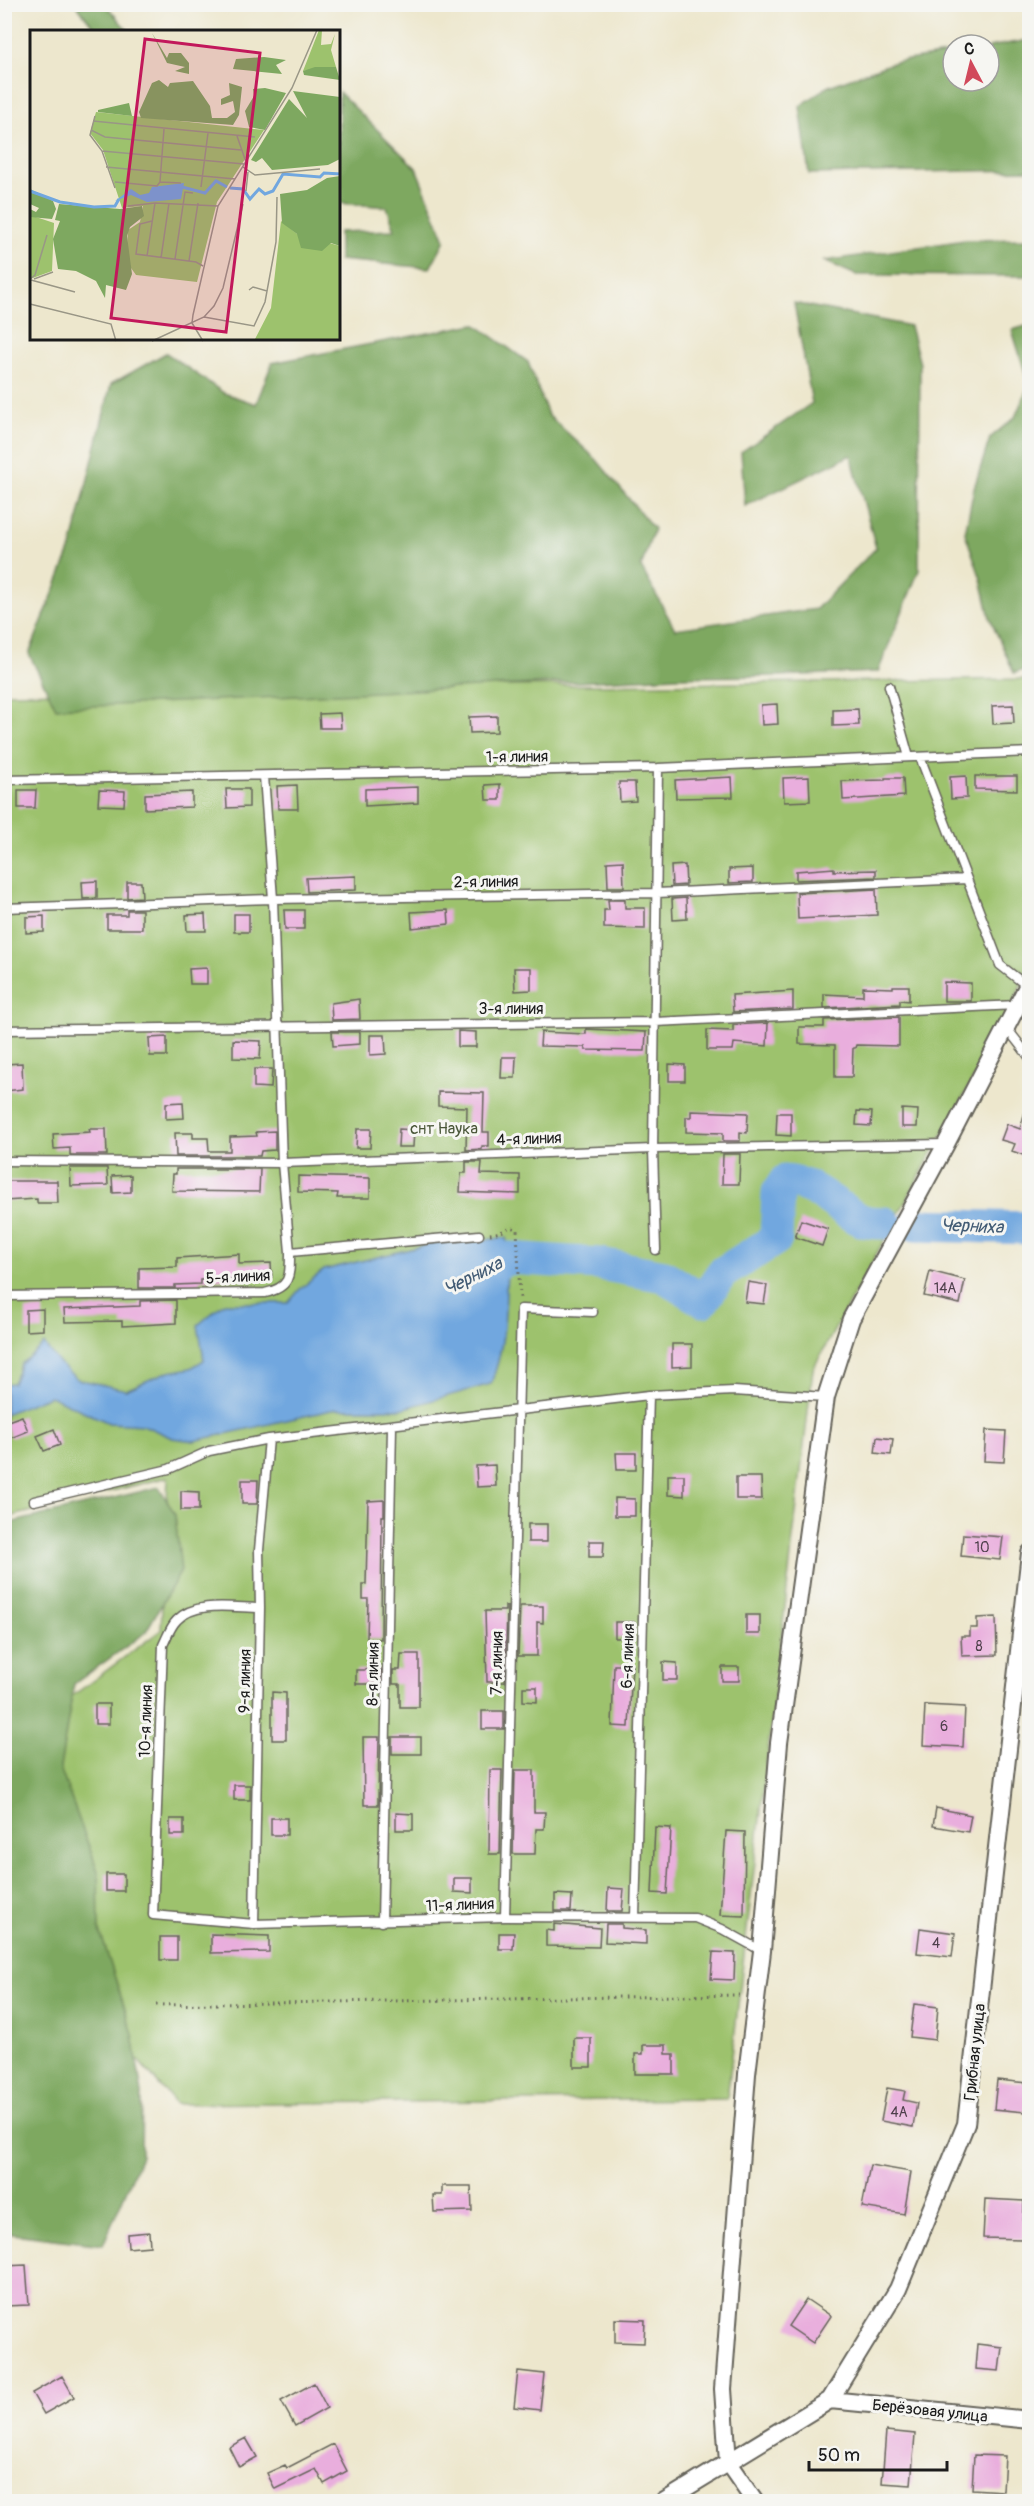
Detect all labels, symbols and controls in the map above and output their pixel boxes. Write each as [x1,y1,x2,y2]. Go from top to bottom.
inset map [30,30,340,340]
north arrow [941,33,1001,93]
text: С [963,39,976,60]
street label: 1-я линия [486,746,548,768]
street label: 2-я линия [453,871,519,893]
street label: 3-я линия [479,999,543,1019]
park label: снт Наука [410,1119,478,1139]
street label: 4-я линия [496,1128,562,1150]
water label: Черниха [940,1214,1005,1239]
water label: Черниха [440,1251,508,1301]
street label: 5-я линия [205,1265,271,1289]
house number: 14А [934,1280,956,1297]
house number: 10 [974,1539,990,1556]
street label: 6-я линия [617,1623,639,1689]
street label: 7-я линия [486,1631,508,1695]
house number: 8 [975,1638,983,1655]
street label: 8-я линия [362,1642,384,1706]
street label: 9-я линия [234,1649,256,1713]
street label: 10-я линия [135,1684,157,1758]
house number: 6 [940,1718,948,1735]
street label: 11-я линия [425,1894,495,1916]
house number: 4 [932,1935,940,1952]
street label: Грибная улица [960,2002,990,2102]
house number: 4А [890,2104,908,2121]
street label: Берёзовая улица [871,2395,989,2427]
scale bar [809,2434,947,2472]
text: 50 m [818,2444,860,2467]

